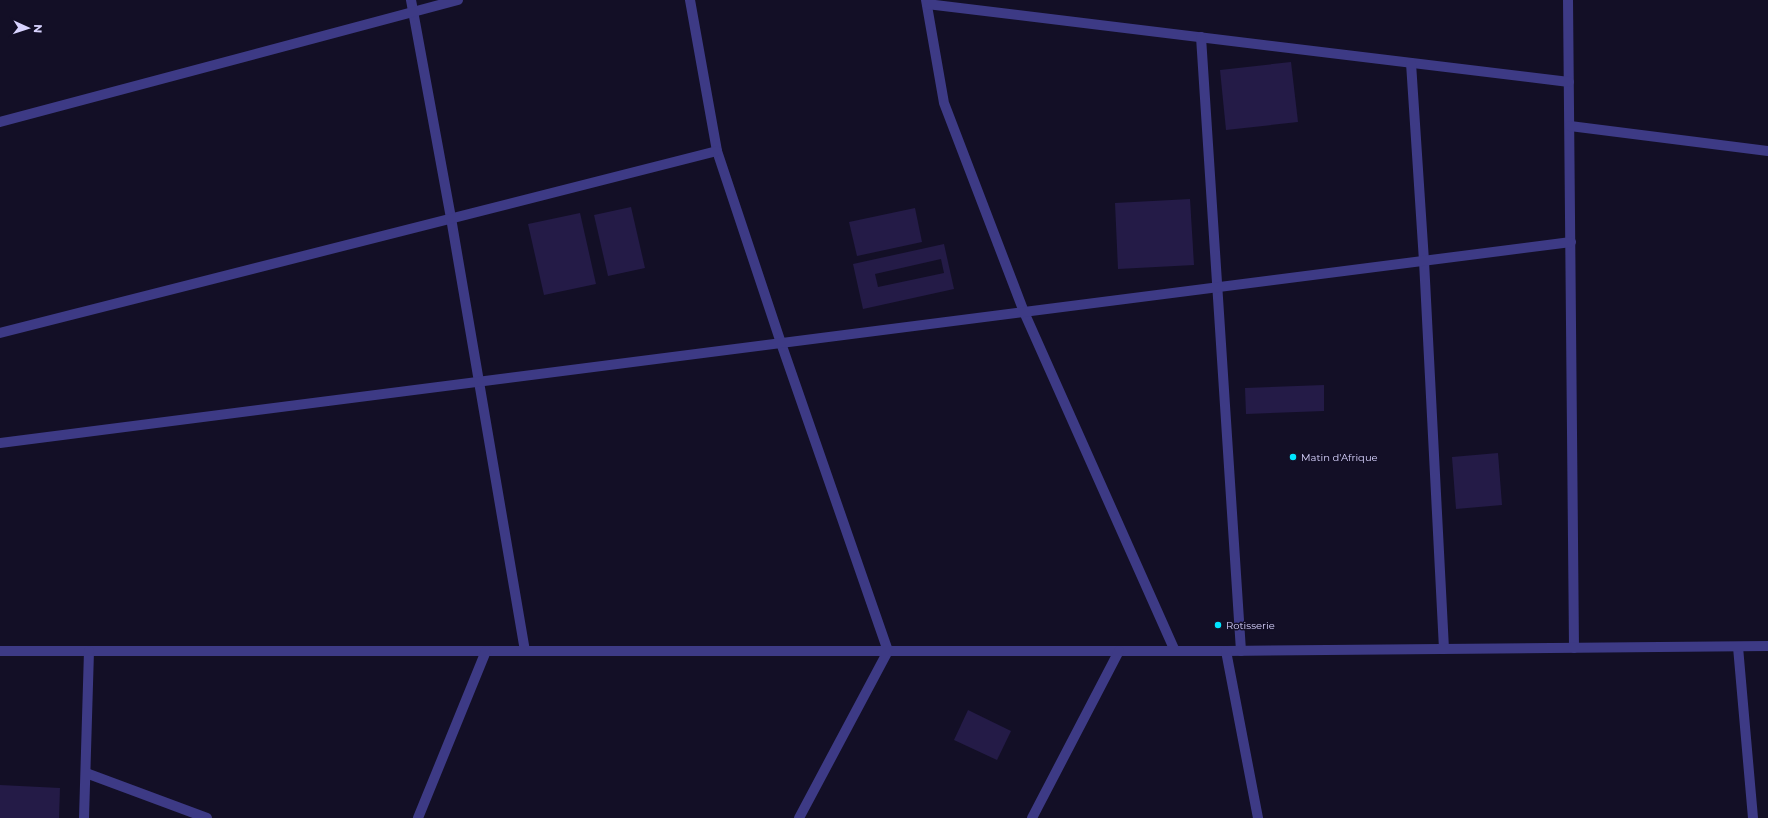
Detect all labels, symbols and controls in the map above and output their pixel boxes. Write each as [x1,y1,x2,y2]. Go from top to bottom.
north arrow [8,8,48,48]
text: N [31,24,45,33]
place label: Matin d'Afrique [1301,451,1378,464]
marker: Matin d'Afrique [1288,452,1298,462]
place label: Rotisserie [1226,619,1275,632]
marker: Rotisserie [1213,620,1223,630]

